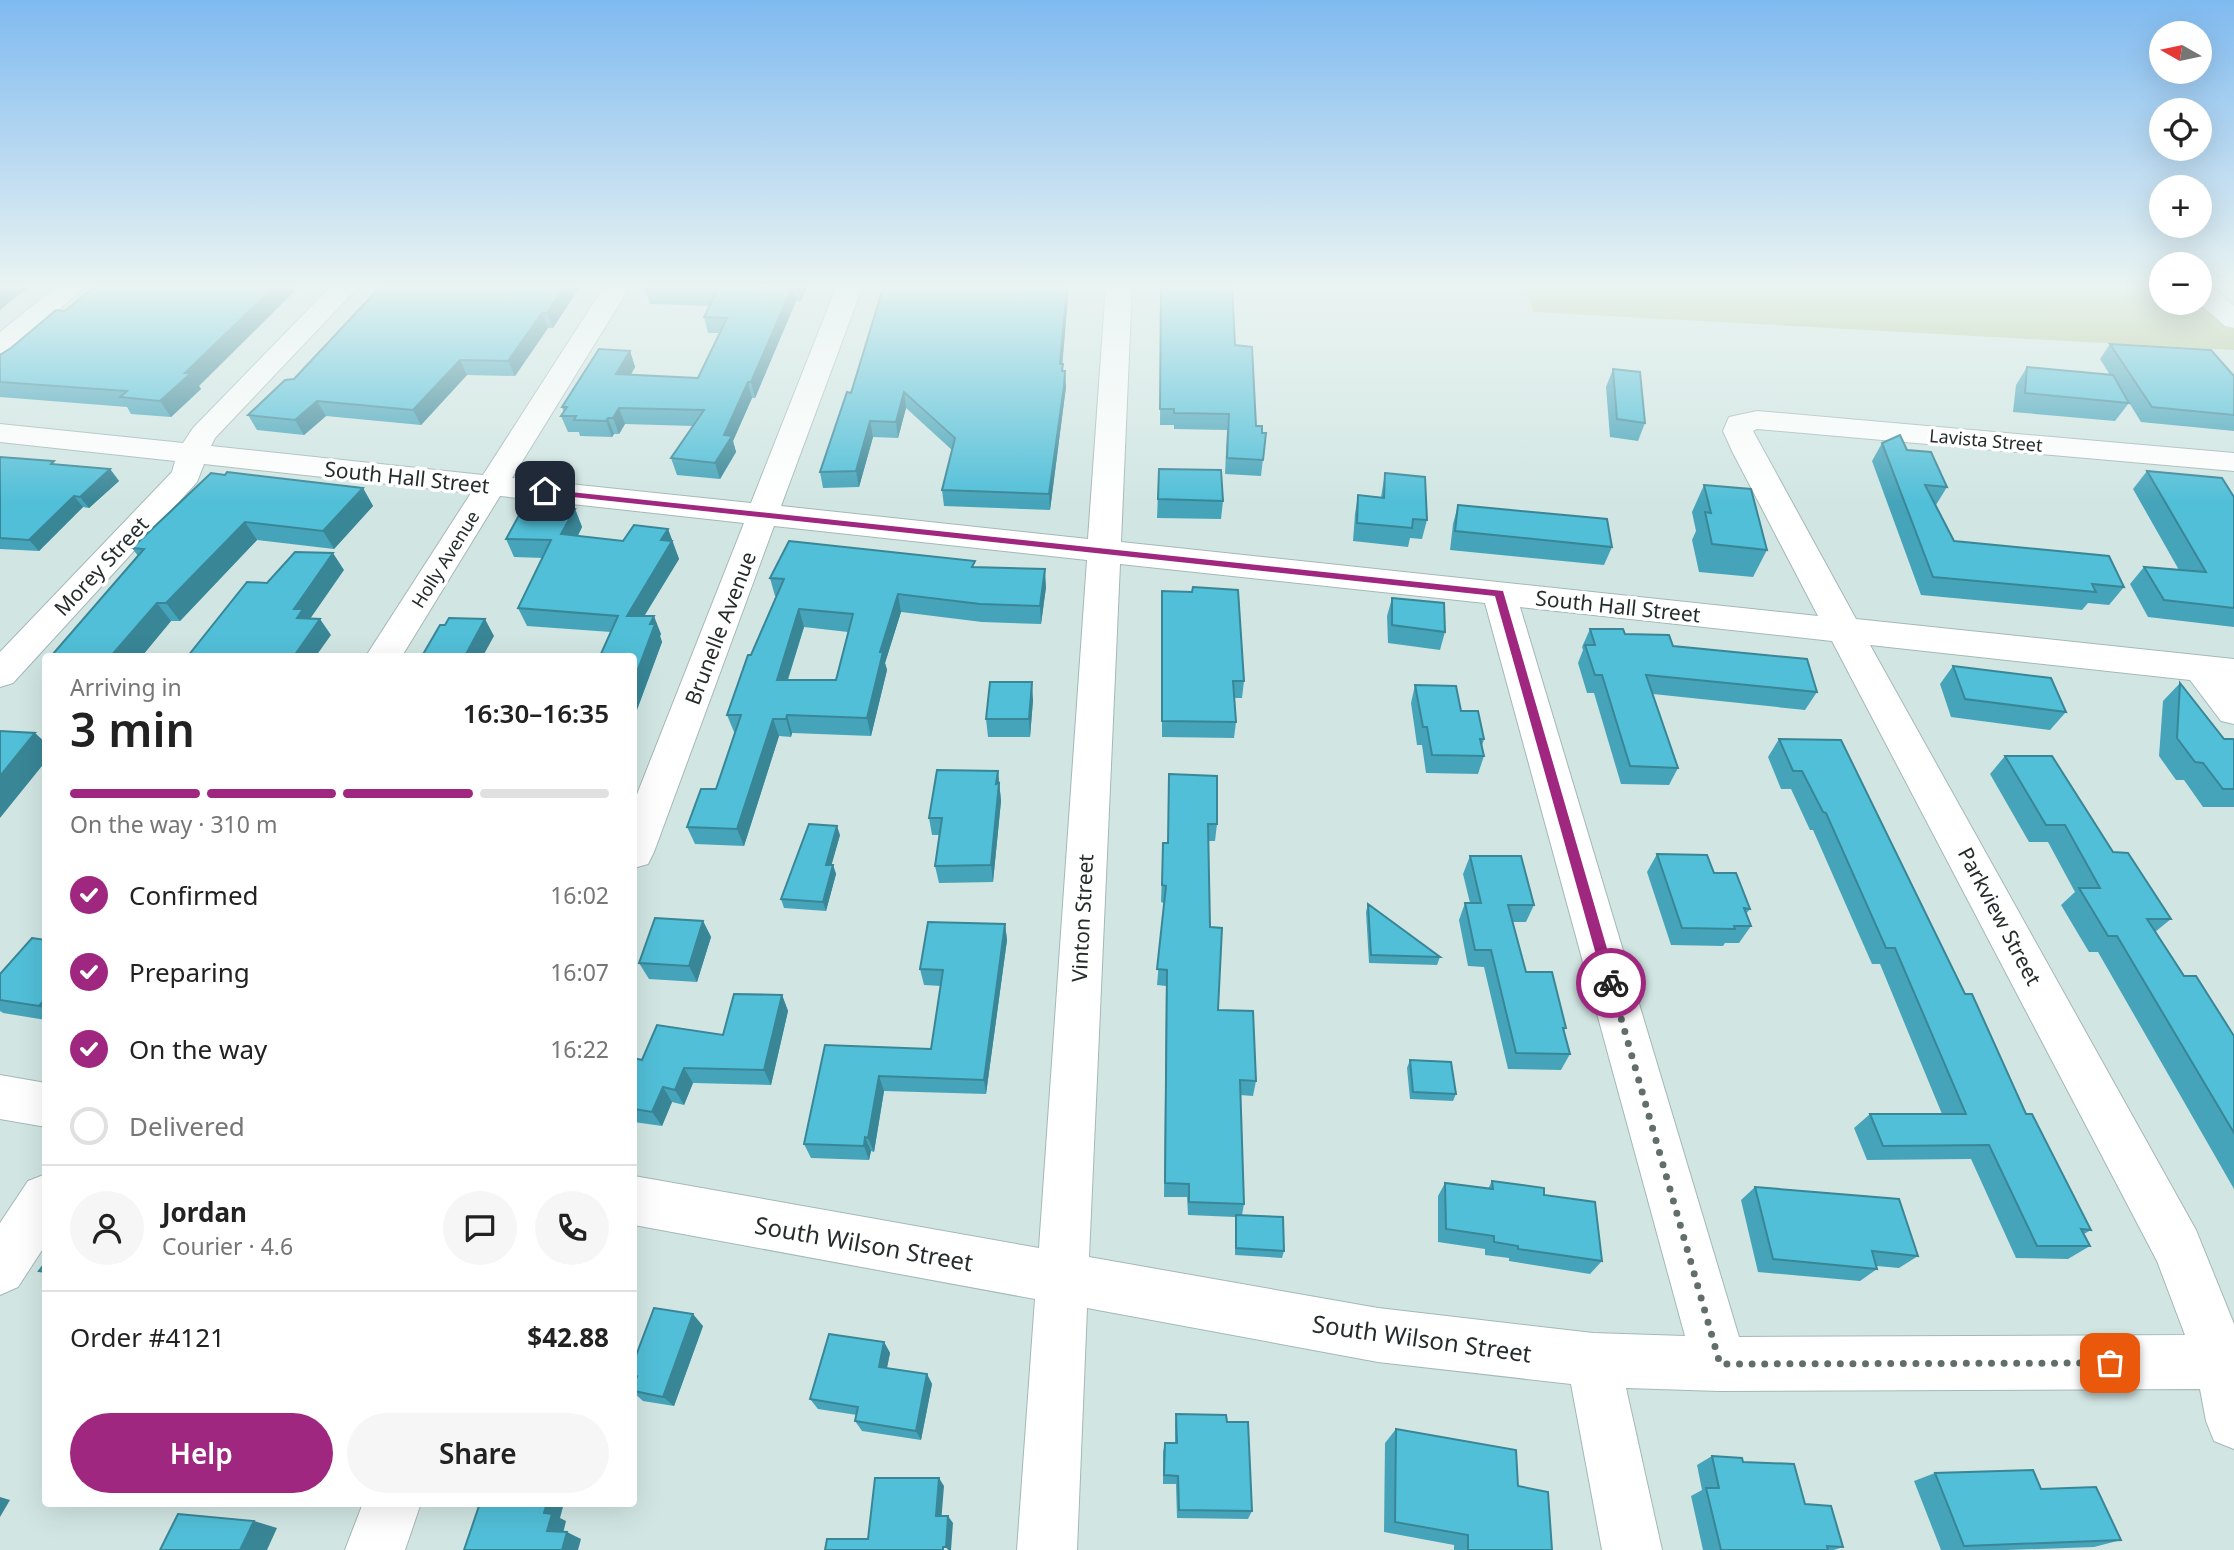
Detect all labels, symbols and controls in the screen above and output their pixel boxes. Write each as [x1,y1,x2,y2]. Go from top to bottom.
north arrow [2149,21,2212,84]
map controls [2149,21,2212,315]
button: locate [2149,98,2212,161]
button: + [2149,175,2212,238]
button: − [2149,252,2212,315]
street label: Lavista Street [1928,423,2044,457]
street label: South Hall Street [323,454,491,500]
pin [515,461,575,521]
icon: home [526,472,564,510]
street label: Holly Avenue [406,506,484,612]
street label: Morey Street [48,510,155,622]
street label: Brunelle Avenue [678,547,762,709]
street label: South Hall Street [1534,583,1702,629]
text: Arriving in [70,671,182,703]
text: 16:30–16:35 [463,695,609,731]
text: 3 min [70,698,195,760]
text: On the way · 310 m [70,808,277,840]
street label: Parkview Street [1952,842,2048,990]
street label: Vinton Street [1065,853,1099,983]
icon: check [70,876,108,914]
text: Confirmed [129,877,259,913]
text: 16:02 [550,879,609,911]
courier [1576,948,1646,1018]
icon: check [70,953,108,991]
text: Preparing [129,954,250,990]
text: 16:07 [550,956,609,988]
icon: bike [1592,964,1630,1002]
icon: check [70,1030,108,1068]
text: On the way [129,1031,267,1067]
text: 16:22 [550,1033,609,1065]
text: Delivered [129,1108,245,1144]
button: person [70,1191,144,1265]
button: chat [443,1191,517,1265]
button: phone [535,1191,609,1265]
text: Jordan [162,1194,247,1230]
street label: South Wilson Street [752,1208,976,1279]
text: Courier · 4.6 [162,1230,293,1262]
street label: South Wilson Street [1310,1306,1534,1370]
text: Order #4121 [70,1319,225,1355]
text: $42.88 [527,1319,609,1355]
pin [2080,1333,2140,1393]
icon: bag [2091,1344,2129,1382]
button: Help [70,1413,333,1493]
button: Share [347,1413,609,1493]

